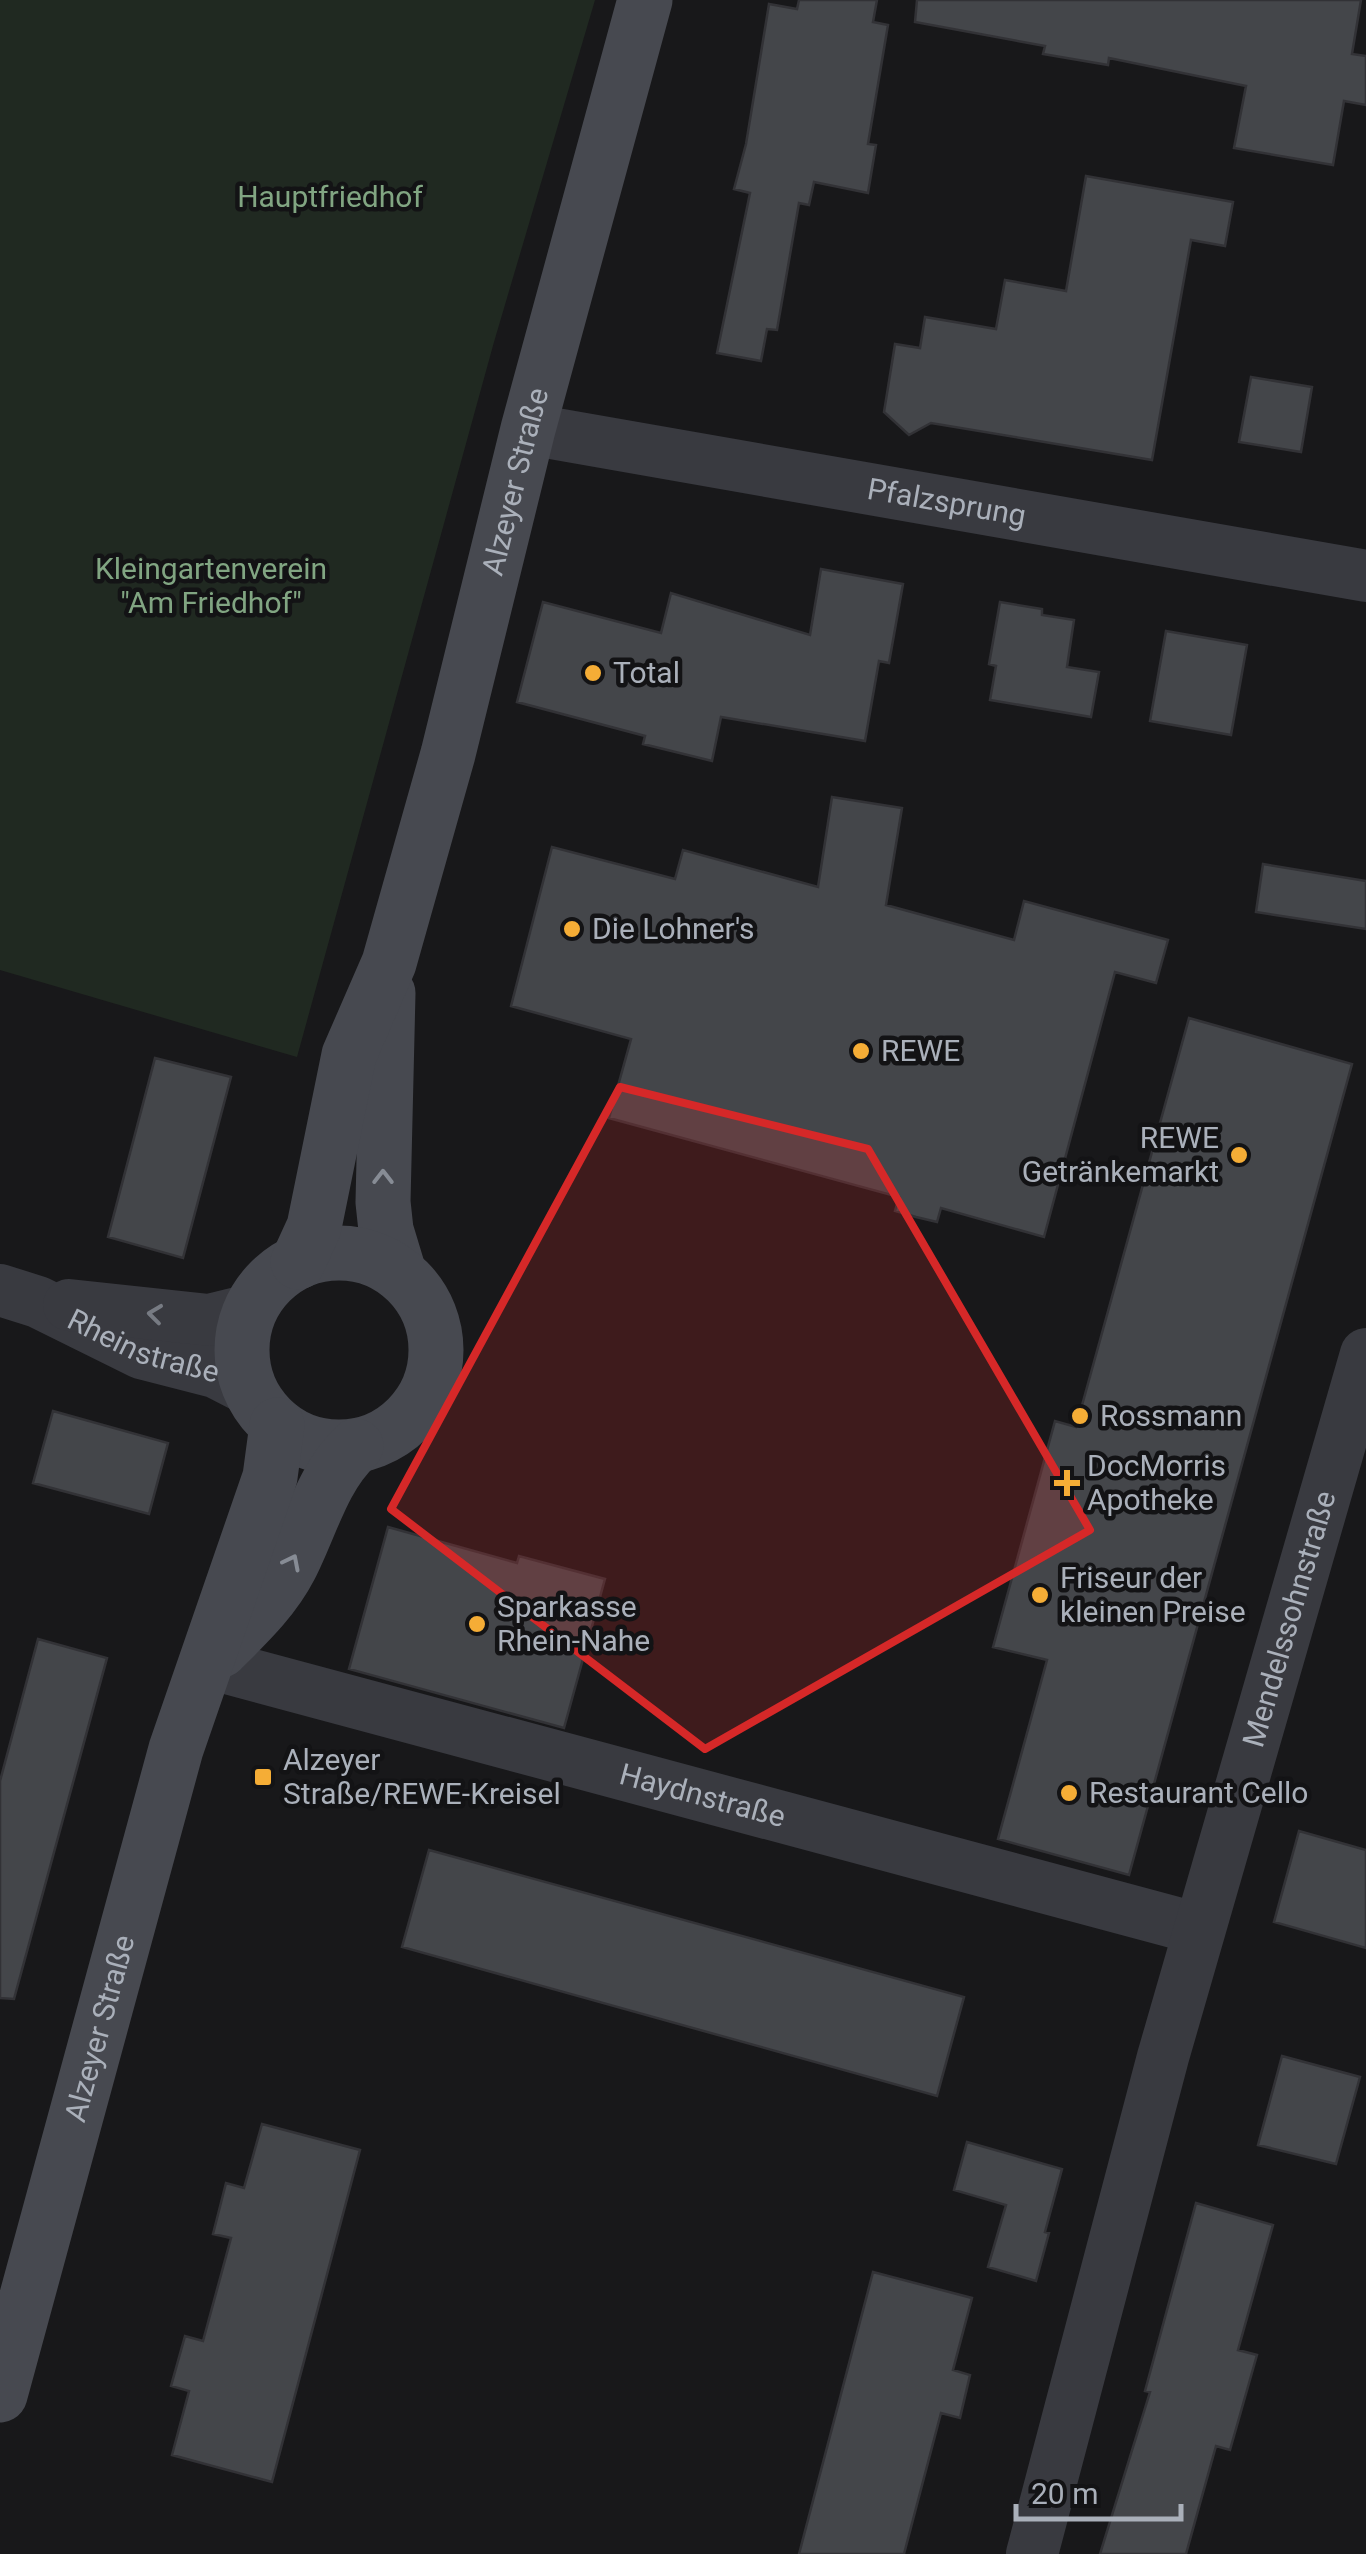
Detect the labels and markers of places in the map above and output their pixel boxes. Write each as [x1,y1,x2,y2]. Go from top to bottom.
place label: Total [613,655,680,690]
marker: Total [582,662,604,684]
place label: Die Lohner's [592,911,755,946]
marker: Die Lohner's [561,918,583,940]
place label: REWE [881,1033,960,1068]
marker: REWE [850,1040,872,1062]
place label: REWE Getränkemarkt [1022,1120,1219,1189]
marker: REWE Getränkemarkt [1228,1144,1250,1166]
place label: Rossmann [1100,1398,1242,1433]
marker: Rossmann [1069,1405,1091,1427]
place label: DocMorris Apotheke [1087,1448,1226,1517]
marker: DocMorris Apotheke [1056,1472,1078,1494]
place label: Friseur der kleinen Preise [1060,1560,1246,1629]
marker: Friseur der kleinen Preise [1029,1584,1051,1606]
place label: Sparkasse Rhein-Nahe [497,1589,650,1658]
marker: Sparkasse Rhein-Nahe [466,1613,488,1635]
place label: Alzeyer Straße/REWE-Kreisel [283,1742,561,1811]
marker: Alzeyer Straße/REWE-Kreisel [252,1766,274,1788]
place label: Restaurant Cello [1089,1775,1308,1810]
marker: Restaurant Cello [1058,1782,1080,1804]

